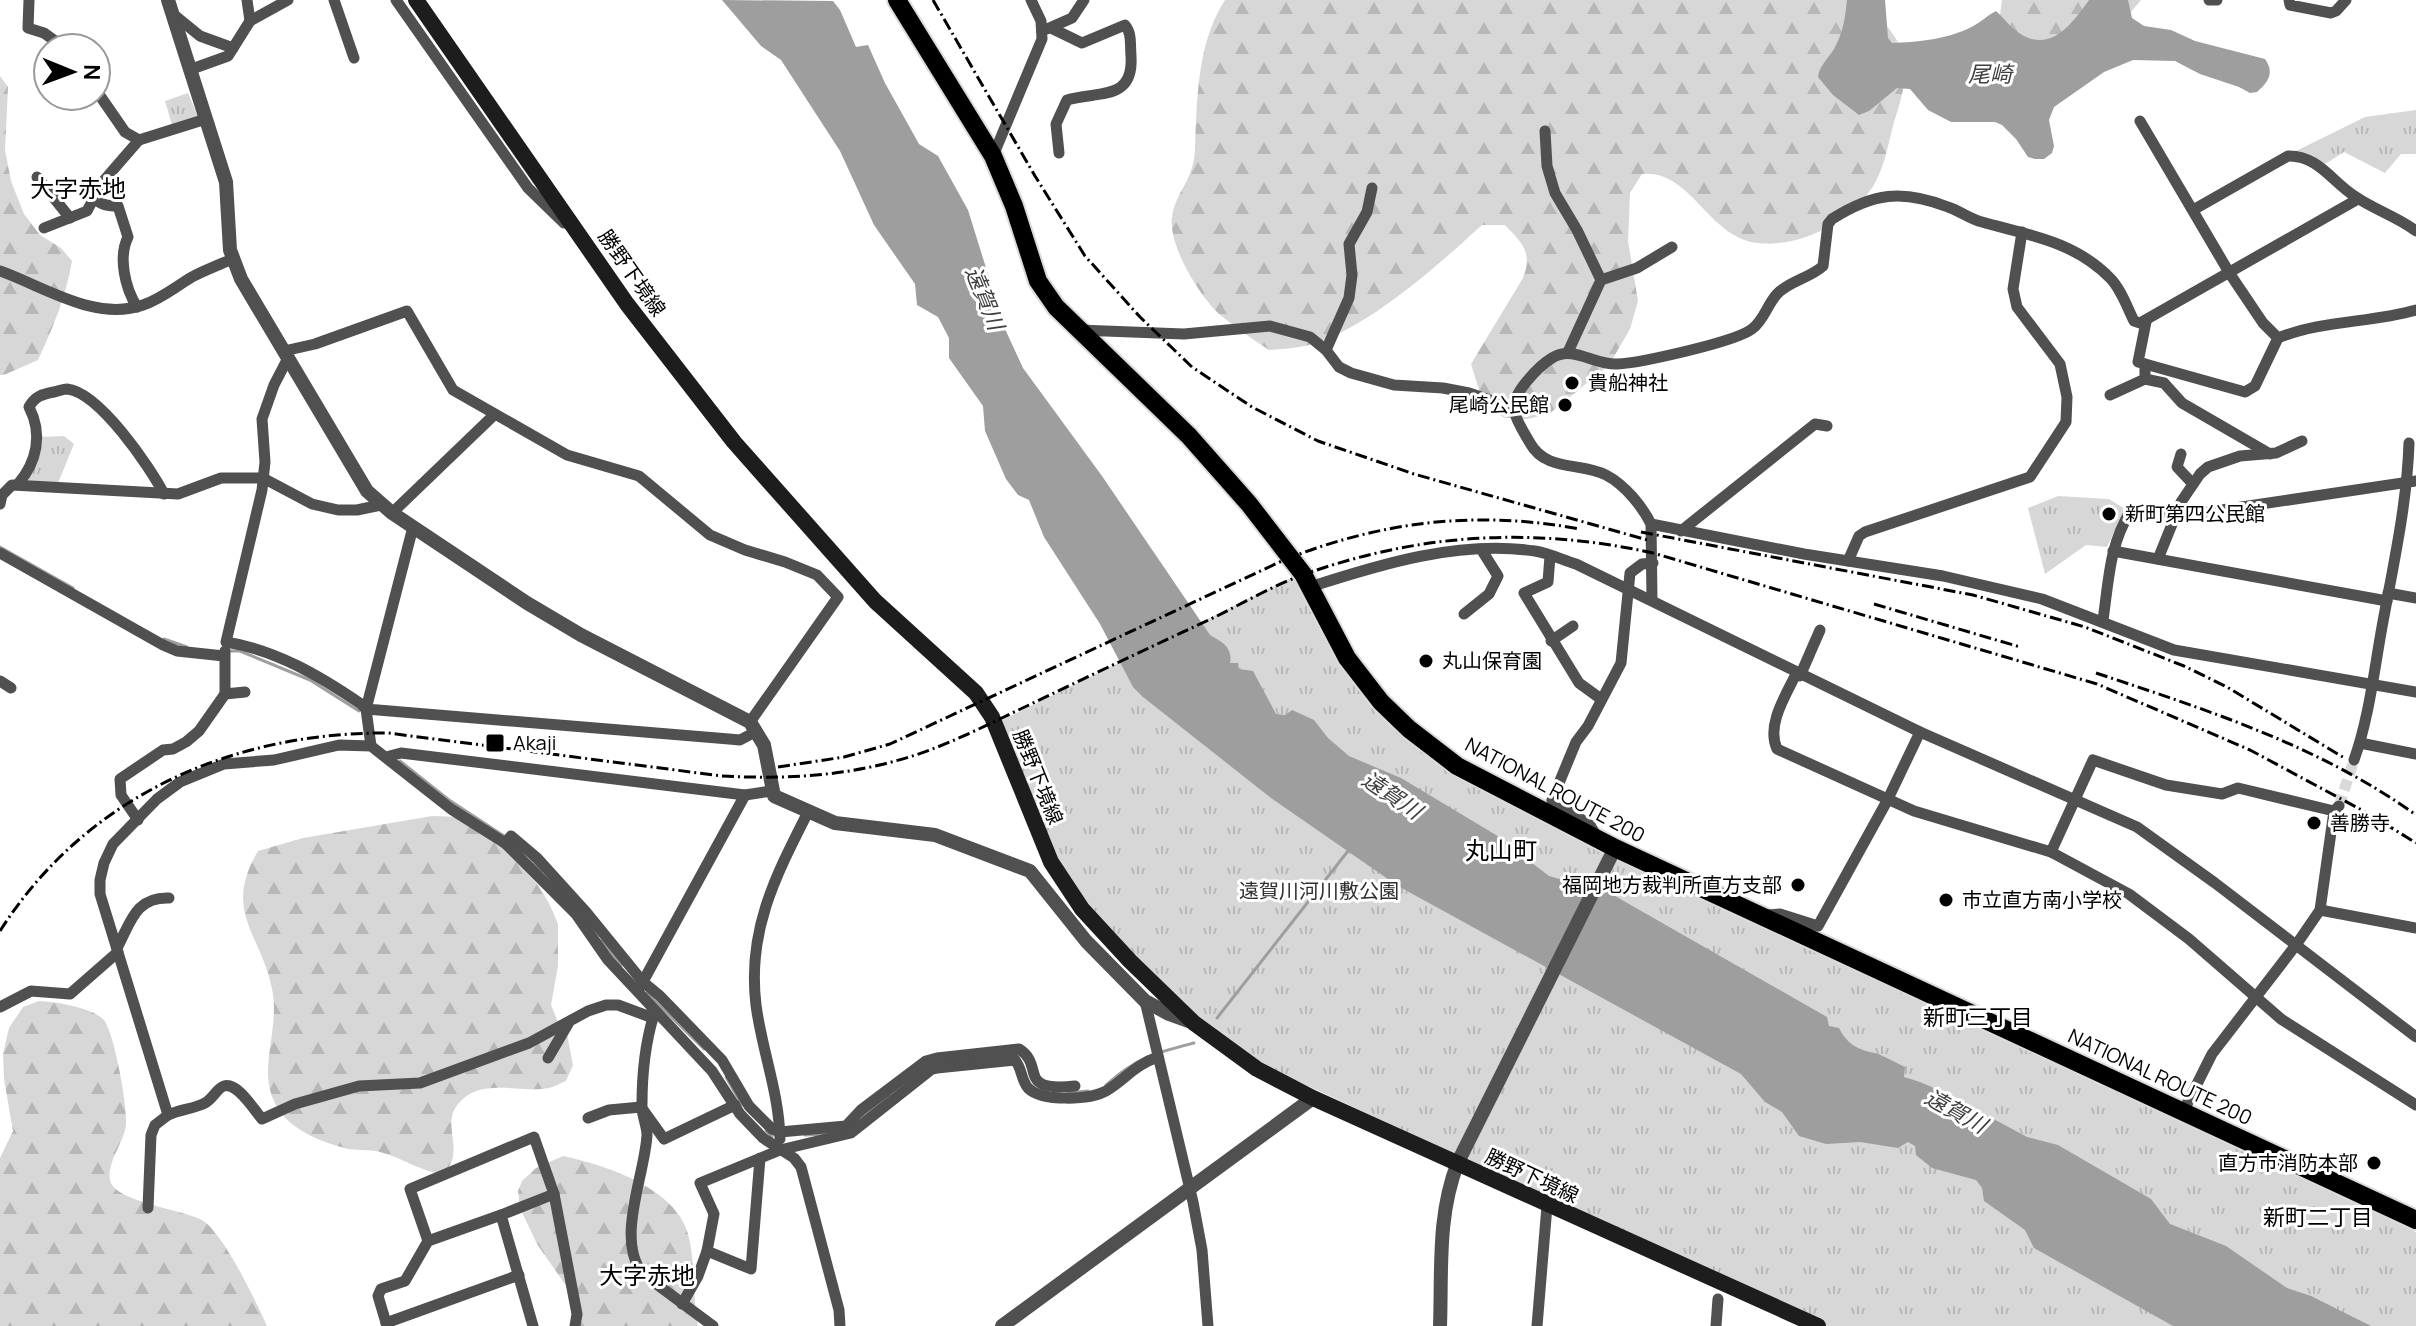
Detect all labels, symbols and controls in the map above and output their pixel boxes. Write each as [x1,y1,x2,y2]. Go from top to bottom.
north arrow [32,32,112,112]
water label: 尾崎 [1968,59,2015,89]
text: N [77,64,107,81]
district label: 大字赤地 [30,171,126,204]
street label: 勝野下境線 [593,224,672,321]
water label: 遠賀川 [959,262,1012,336]
place label: 貴船神社 [1588,369,1668,396]
marker: 貴船神社 [1563,374,1581,392]
place label: 尾崎公民館 [1449,391,1549,418]
marker: 尾崎公民館 [1556,396,1574,414]
place label: 新町第四公民館 [2125,500,2265,527]
marker: 新町第四公民館 [2100,505,2118,523]
place label: 丸山保育園 [1442,647,1542,674]
marker: 丸山保育園 [1417,652,1435,670]
street label: 勝野下境線 [1007,725,1070,828]
place label: Akaji [513,729,556,756]
street label: NATIONAL ROUTE 200 [1461,731,1650,848]
marker: Akaji [484,732,506,754]
water label: 遠賀川 [1356,764,1429,827]
place label: 善勝寺 [2330,809,2390,836]
marker: 善勝寺 [2305,814,2323,832]
district label: 丸山町 [1465,833,1537,866]
place label: 福岡地方裁判所直方支部 [1562,871,1782,898]
marker: 福岡地方裁判所直方支部 [1789,876,1807,894]
park label: 遠賀川河川敷公園 [1239,877,1399,904]
place label: 市立直方南小学校 [1962,886,2122,913]
marker: 市立直方南小学校 [1937,891,1955,909]
district label: 新町三丁目 [1923,1002,2033,1032]
street label: NATIONAL ROUTE 200 [2064,1022,2257,1131]
water label: 遠賀川 [1920,1082,1994,1141]
street label: 勝野下境線 [1481,1142,1583,1209]
place label: 直方市消防本部 [2218,1149,2358,1176]
marker: 直方市消防本部 [2365,1154,2383,1172]
district label: 新町二丁目 [2263,1202,2373,1232]
district label: 大字赤地 [599,1258,695,1291]

